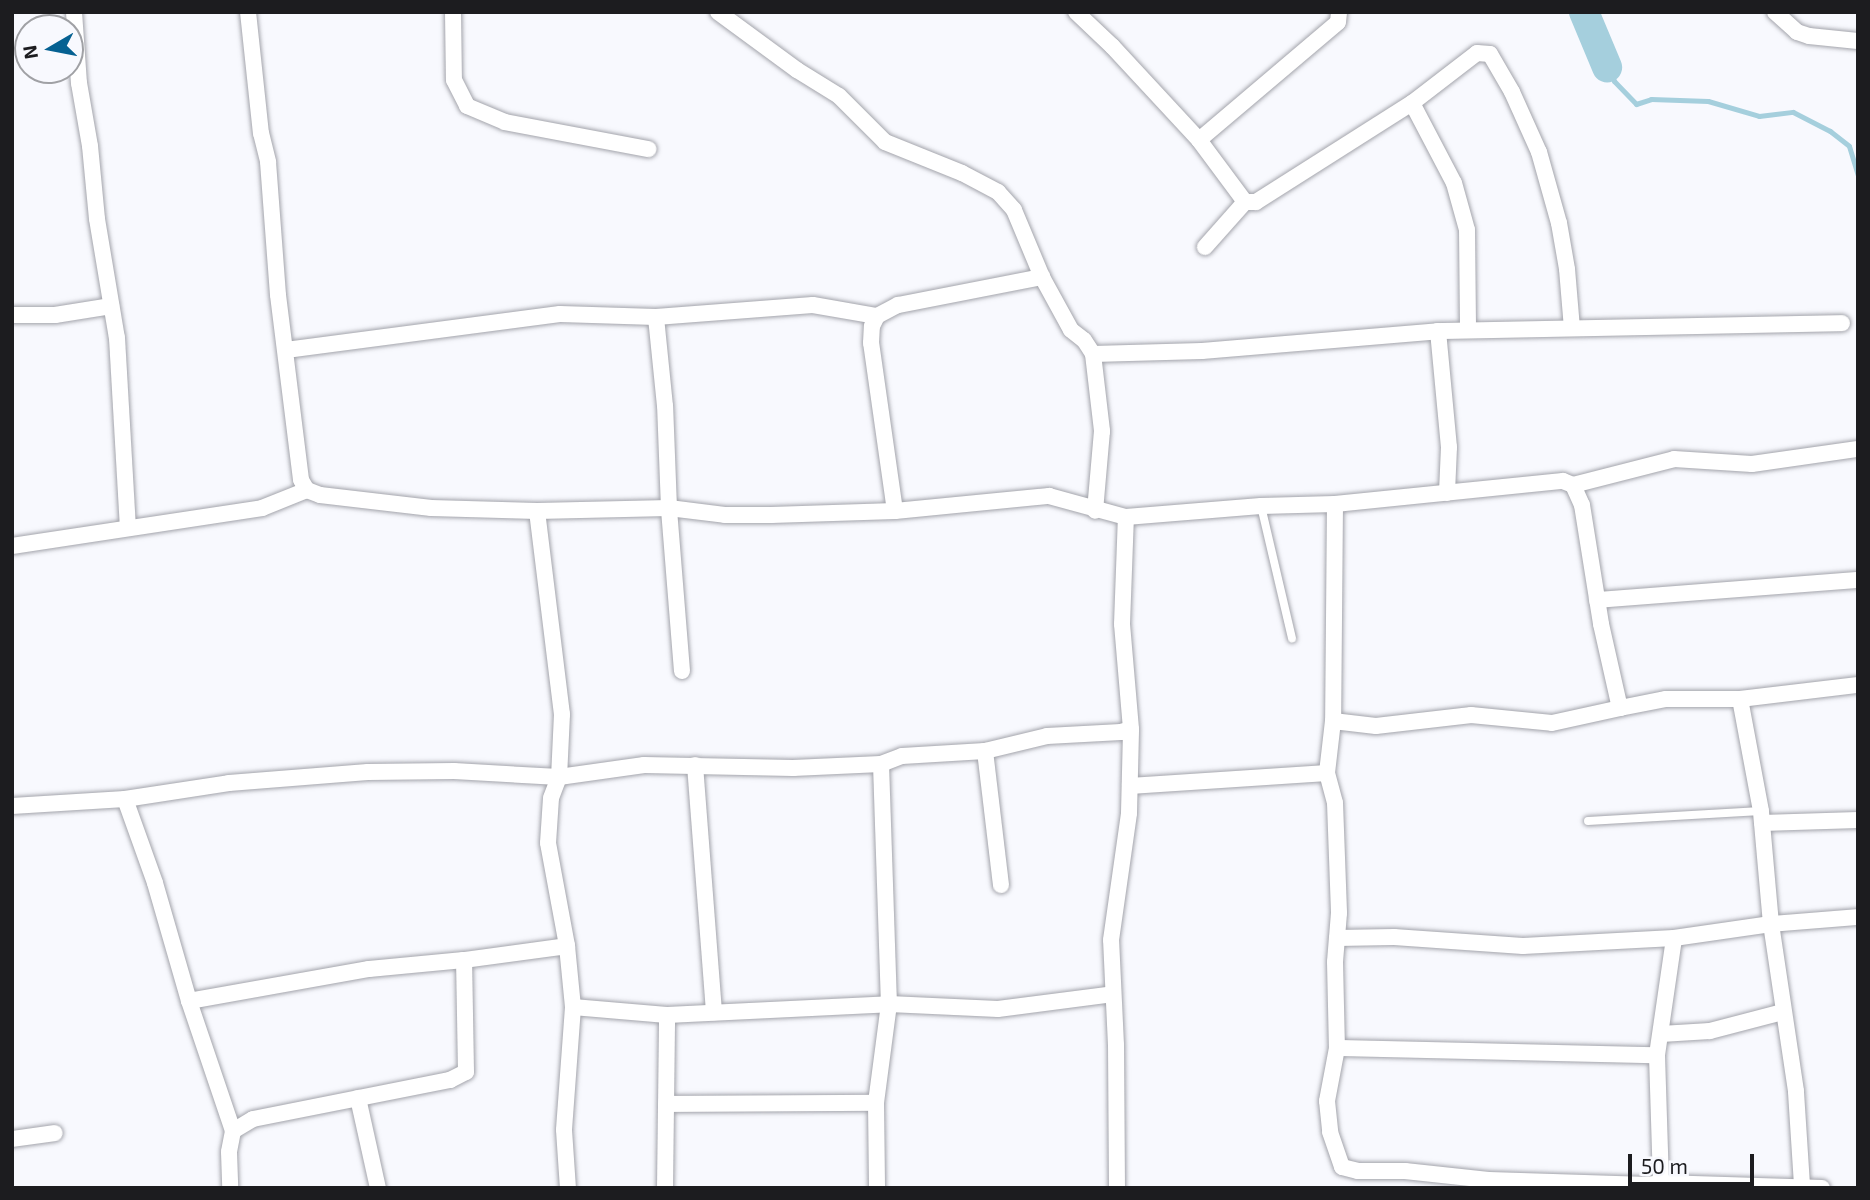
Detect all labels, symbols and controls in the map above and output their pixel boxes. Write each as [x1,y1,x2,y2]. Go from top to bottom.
north arrow [14,14,84,84]
text: N [17,44,42,61]
scale bar [1632,1140,1758,1184]
text: 50 m [1641,1153,1688,1178]

